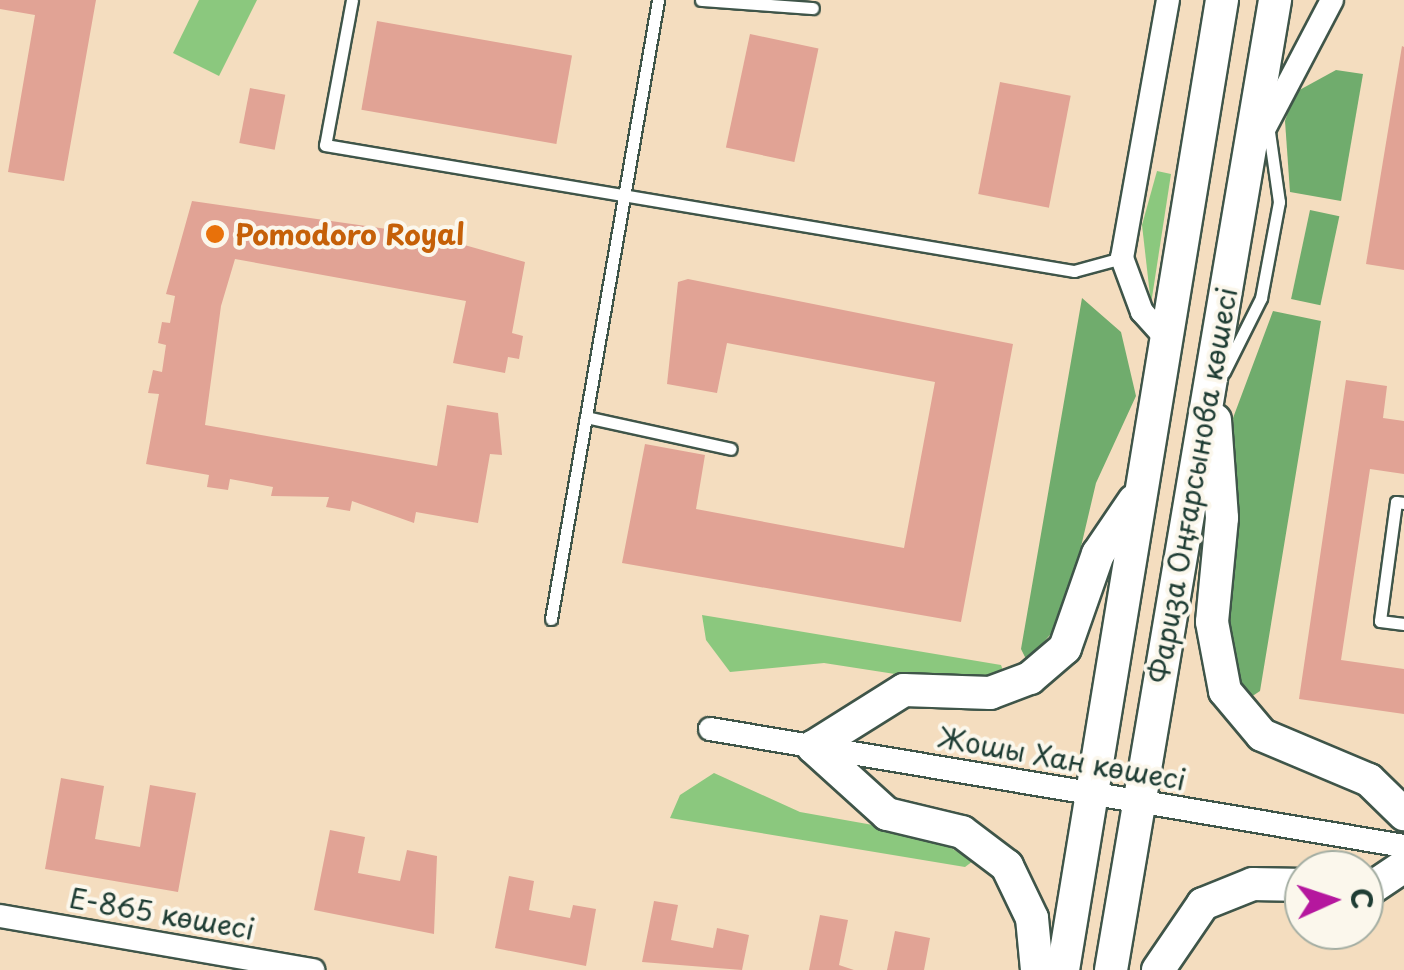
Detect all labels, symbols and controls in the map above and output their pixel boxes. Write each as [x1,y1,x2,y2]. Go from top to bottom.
place label: Pomodoro Royal [235,217,464,251]
marker: Pomodoro Royal [204,223,226,245]
street label: Фариза Оңғарсынова көшесі [1140,284,1244,686]
street label: Жошы Хан көшесі [934,719,1190,797]
north arrow [1284,850,1384,950]
street label: Е-865 көшесі [67,880,257,946]
text: С [1340,887,1384,910]

